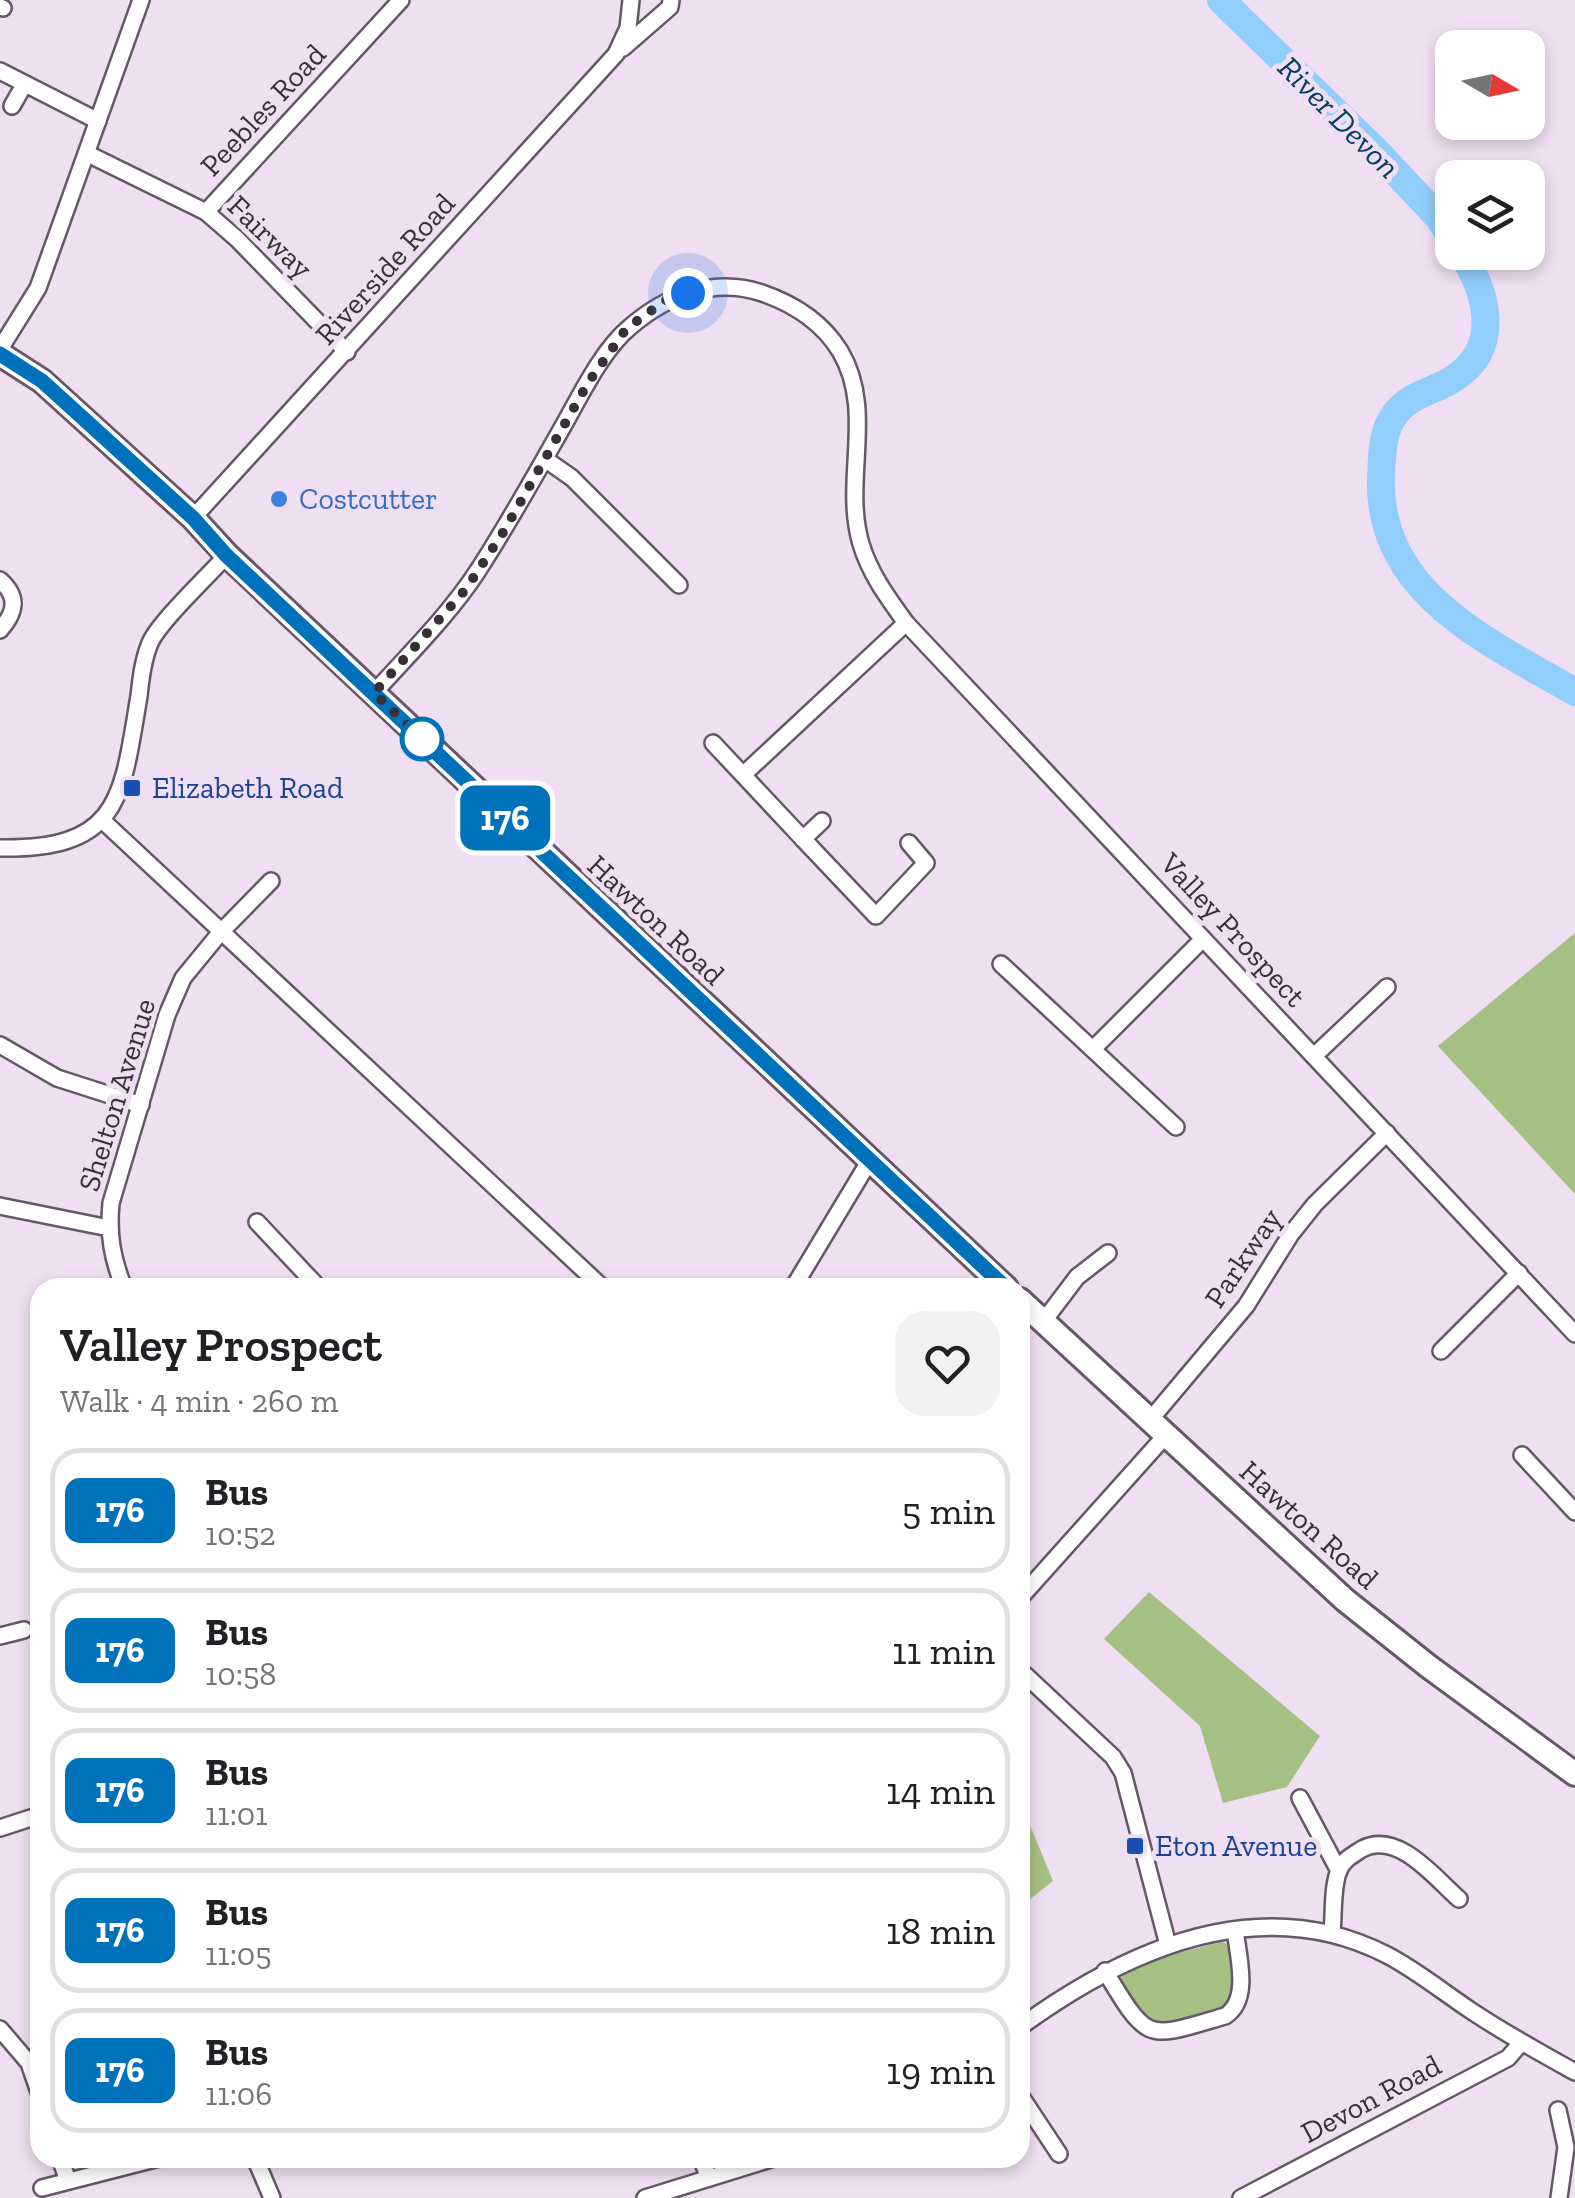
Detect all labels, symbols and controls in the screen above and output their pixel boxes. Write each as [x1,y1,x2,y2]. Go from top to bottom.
north arrow [1435,30,1545,140]
map controls [1435,30,1545,270]
street label: Peebles Road [193,36,334,183]
water label: River Devon [1270,48,1408,186]
button: layers [1435,160,1545,270]
street label: Riverside Road [308,185,463,352]
street label: Fairway [220,188,320,287]
your location [663,268,713,318]
place label: Costcutter [299,481,438,517]
marker: Costcutter [268,488,290,510]
unlabelled marker [401,718,443,760]
place label: Elizabeth Road [152,770,344,806]
marker: Elizabeth Road [121,777,143,799]
line badge: 176 [448,786,562,850]
text: 176 [480,797,530,839]
street label: Valley Prospect [1152,845,1313,1014]
street label: Hawton Road [580,847,732,993]
street label: Shelton Avenue [71,994,163,1196]
street label: Parkway [1197,1201,1290,1314]
button: heart [895,1311,1000,1416]
text: Valley Prospect [60,1316,382,1373]
text: Walk · 4 min · 260 m [60,1382,338,1420]
street label: Hawton Road [1232,1453,1386,1597]
text: Bus [205,1469,268,1515]
text: 5 min [902,1488,995,1534]
text: 176 [95,1489,145,1531]
text: 10:52 [205,1515,276,1553]
text: Bus [205,1609,268,1655]
text: 11 min [892,1628,995,1674]
text: 176 [95,1629,145,1671]
text: 10:58 [205,1655,277,1693]
text: Bus [205,1749,268,1795]
text: 14 min [886,1768,995,1814]
text: 176 [95,1769,145,1811]
text: 11:01 [205,1795,268,1833]
place label: Eton Avenue [1155,1828,1317,1864]
marker: Eton Avenue [1124,1835,1146,1857]
text: Bus [205,1889,268,1935]
text: 18 min [886,1908,995,1954]
text: 176 [95,1909,145,1951]
text: 11:05 [205,1935,272,1973]
text: Bus [205,2029,268,2075]
street label: Devon Road [1295,2047,1448,2151]
text: 19 min [886,2048,995,2094]
text: 176 [95,2049,145,2091]
text: 11:06 [205,2075,272,2113]

